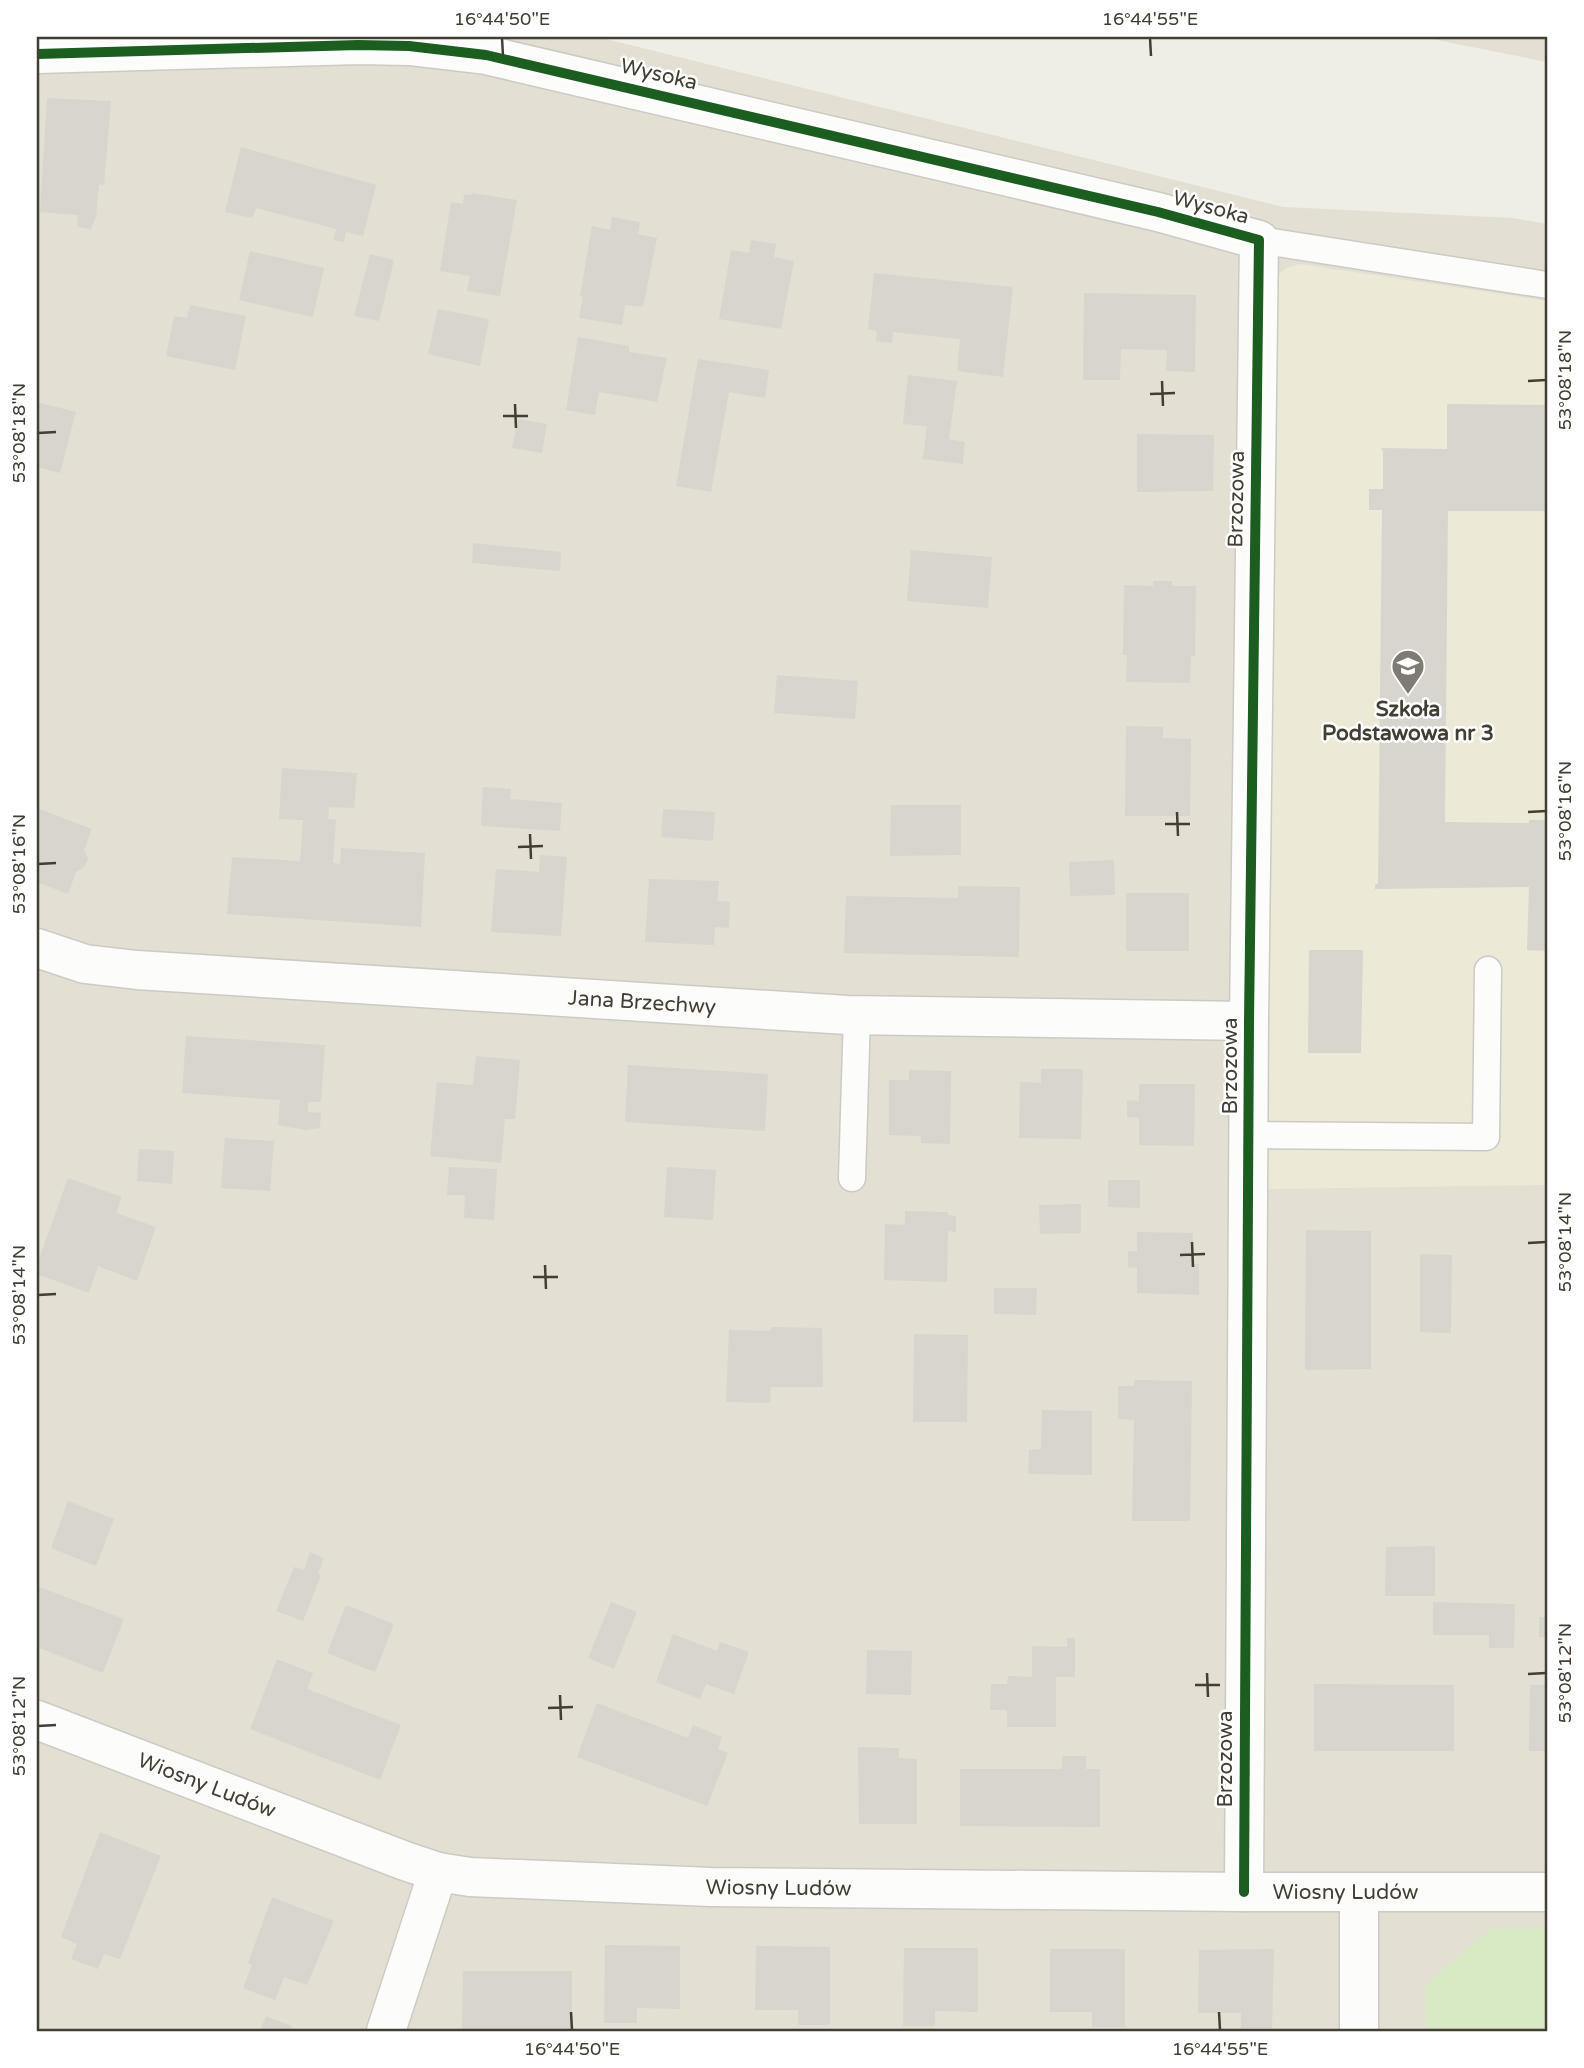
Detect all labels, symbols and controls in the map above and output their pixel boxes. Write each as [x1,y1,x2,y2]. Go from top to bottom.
text: 16°44'50"E [454,8,550,30]
text: 16°44'55"E [1102,8,1198,30]
street label: Wysoka [618,54,700,95]
street label: Wysoka [1170,185,1252,230]
text: 53°08'18"N [1554,330,1576,430]
text: 53°08'18"N [8,383,30,483]
street label: Brzozowa [1223,450,1250,548]
school or university icon: Szkoła Podstawowa nr 3 [1389,647,1427,696]
place label: Szkoła Podstawowa nr 3 [1322,697,1494,746]
text: 53°08'16"N [1554,761,1576,861]
text: 53°08'16"N [8,814,30,914]
street label: Jana Brzechwy [567,985,717,1020]
street label: Brzozowa [1218,1017,1243,1115]
text: 53°08'14"N [1554,1192,1576,1292]
text: 53°08'14"N [8,1245,30,1345]
text: 53°08'12"N [1554,1623,1576,1723]
text: 53°08'12"N [8,1676,30,1776]
street label: Brzozowa [1213,1710,1238,1808]
street label: Wiosny Ludów [134,1748,280,1823]
street label: Wiosny Ludów [705,1875,852,1901]
street label: Wiosny Ludów [1273,1880,1419,1905]
text: 16°44'50"E [524,2038,620,2060]
text: 16°44'55"E [1172,2038,1268,2060]

